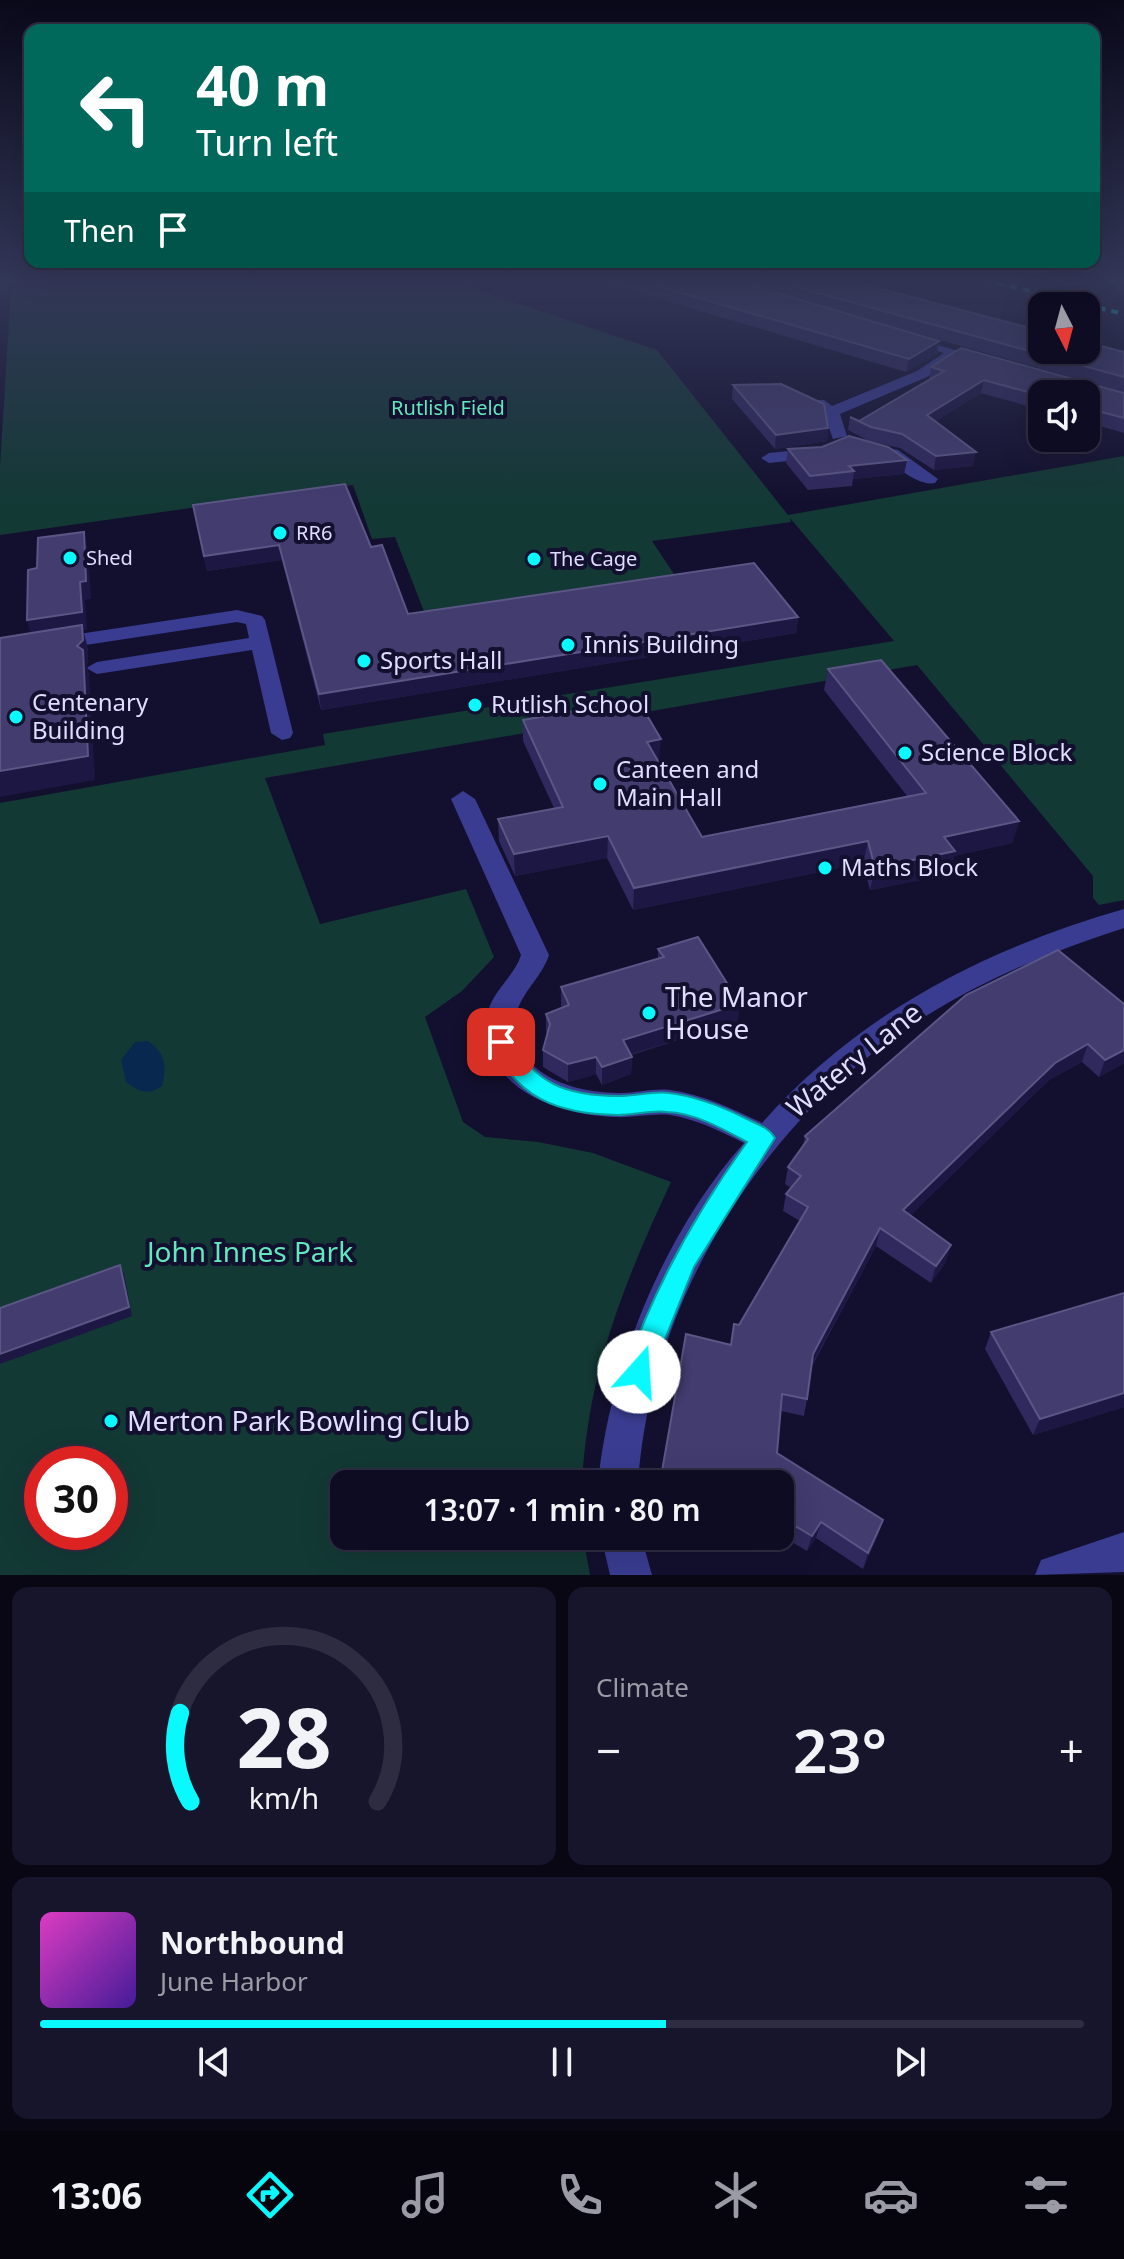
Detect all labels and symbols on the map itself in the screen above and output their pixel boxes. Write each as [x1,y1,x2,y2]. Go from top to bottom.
north arrow [1028,292,1100,364]
park label: Rutlish Field [391,394,505,421]
place label: RR6 [296,519,332,546]
marker: RR6 [271,524,289,542]
place label: Shed [86,544,133,571]
place label: The Cage [550,545,637,572]
marker: Shed [61,549,79,567]
marker: The Cage [525,550,543,568]
place label: Innis Building [584,627,739,660]
marker: Innis Building [559,636,577,654]
place label: Sports Hall [380,643,502,676]
marker: Sports Hall [355,652,373,670]
place label: Centenary Building [32,685,149,746]
place label: Rutlish School [491,687,649,720]
marker: Rutlish School [466,696,484,714]
marker: Centenary Building [7,708,25,726]
place label: Science Block [921,735,1072,768]
marker: Science Block [896,744,914,762]
place label: Canteen and Main Hall [616,752,759,813]
marker: Canteen and Main Hall [591,775,609,793]
place label: Maths Block [841,850,978,883]
marker: Maths Block [816,859,834,877]
place label: The Manor House [665,977,808,1047]
street label: Watery Lane [778,993,929,1125]
marker: The Manor House [640,1004,658,1022]
pin [467,1008,535,1076]
park label: John Innes Park [144,1232,353,1270]
position arrow [597,1330,681,1414]
place label: Merton Park Bowling Club [127,1401,470,1439]
marker: Merton Park Bowling Club [102,1412,120,1430]
speed limit sign: 30 [24,1446,128,1550]

